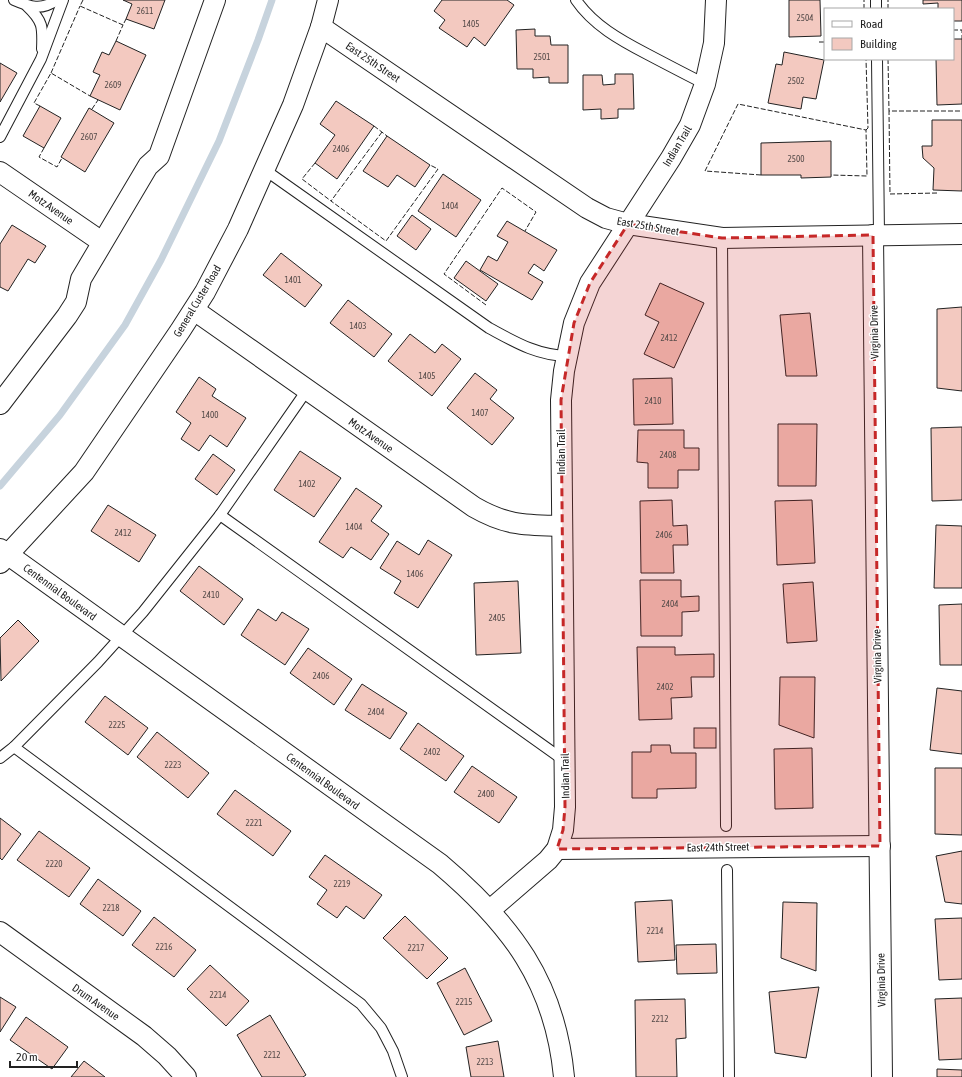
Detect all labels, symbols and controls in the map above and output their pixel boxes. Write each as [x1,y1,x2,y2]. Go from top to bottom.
house number: 2611 [137,6,153,16]
legend [824,8,954,60]
house number: 2504 [797,13,813,23]
text: Road [860,17,883,31]
house number: 1405 [463,19,479,29]
text: Building [860,37,898,51]
street label: East 25th Street [344,39,402,85]
house number: 2501 [534,52,550,62]
house number: 2502 [788,76,804,86]
house number: 2609 [105,80,121,90]
street label: Indian Trail [660,123,694,169]
house number: 2607 [81,132,97,142]
house number: 2406 [333,144,349,154]
house number: 2500 [788,154,804,164]
street label: Motz Avenue [26,187,76,227]
house number: 1404 [442,201,458,211]
street label: East 25th Street [616,215,680,237]
street label: General Custer Road [171,263,223,339]
house number: 1401 [285,275,301,285]
street label: Virginia Drive [868,305,880,359]
house number: 1403 [350,321,366,331]
house number: 2412 [661,333,677,343]
house number: 1405 [419,371,435,381]
house number: 2410 [645,396,661,406]
house number: 1407 [472,408,488,418]
house number: 1400 [202,410,218,420]
street label: Motz Avenue [346,415,396,455]
street label: Indian Trail [555,429,567,475]
house number: 2408 [660,450,676,460]
house number: 1402 [299,479,315,489]
house number: 1404 [346,522,362,532]
house number: 2412 [115,528,131,538]
house number: 2406 [656,530,672,540]
street label: Centennial Boulevard [21,561,99,623]
house number: 1406 [407,569,423,579]
house number: 2410 [203,590,219,600]
house number: 2404 [662,599,678,609]
house number: 2405 [489,613,505,623]
street label: Virginia Drive [871,629,883,683]
house number: 2406 [313,671,329,681]
house number: 2402 [657,682,673,692]
house number: 2404 [368,707,384,717]
house number: 2225 [109,720,125,730]
house number: 2402 [424,747,440,757]
street label: Centennial Boulevard [284,750,362,812]
street label: Indian Trail [559,753,571,799]
house number: 2223 [165,760,181,770]
house number: 2400 [478,789,494,799]
house number: 2221 [246,818,262,828]
street label: East 24th Street [686,840,750,854]
house number: 2220 [46,859,62,869]
house number: 2219 [334,879,350,889]
house number: 2218 [103,903,119,913]
house number: 2214 [647,926,663,936]
house number: 2216 [156,942,172,952]
house number: 2217 [408,943,424,953]
street label: Virginia Drive [875,953,887,1007]
street label: Drum Avenue [70,981,122,1023]
house number: 2214 [210,990,226,1000]
house number: 2215 [456,997,472,1007]
house number: 2212 [652,1014,668,1024]
scale bar [10,1043,77,1069]
text: 20 m [16,1050,38,1064]
house number: 2212 [264,1050,280,1060]
house number: 2213 [477,1057,493,1067]

